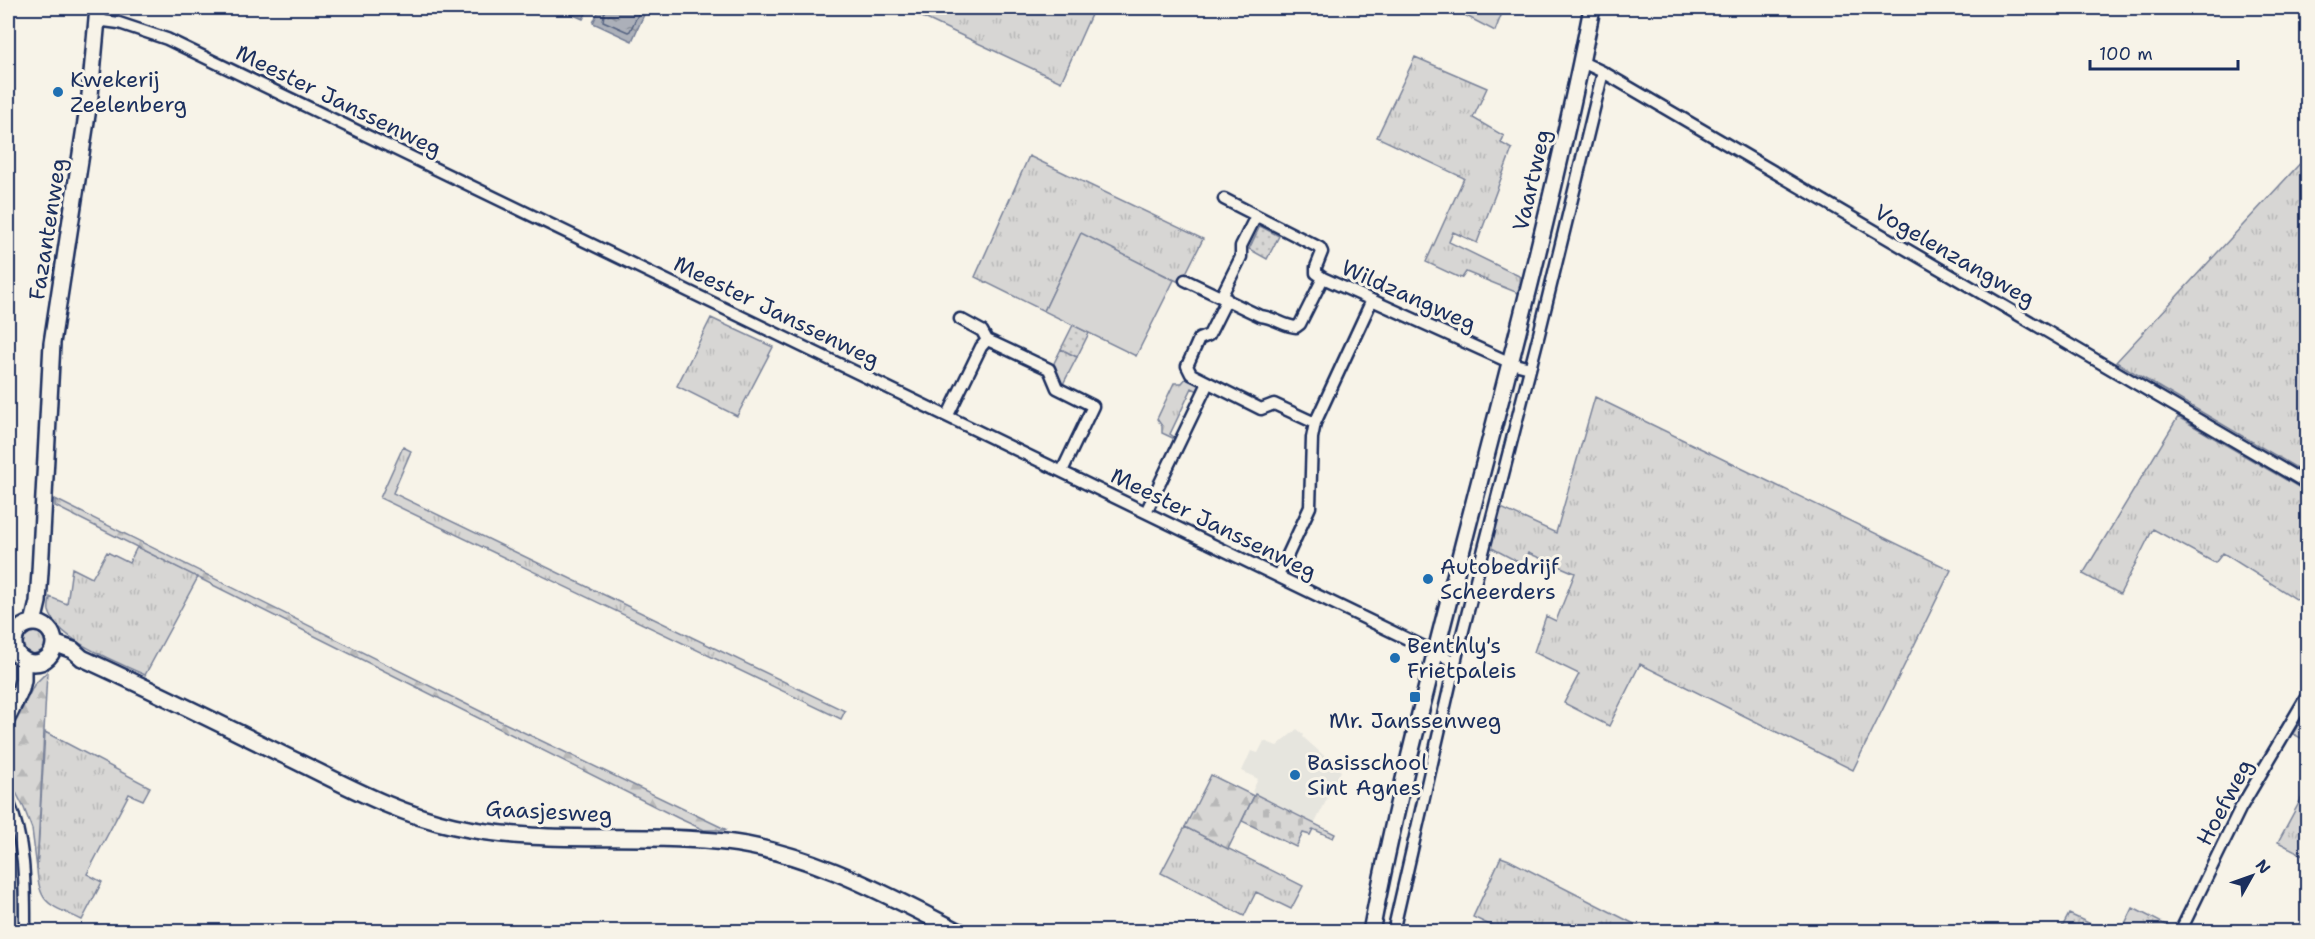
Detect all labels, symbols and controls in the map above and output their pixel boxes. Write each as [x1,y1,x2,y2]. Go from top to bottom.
scale bar [2090,33,2238,71]
street label: Meester Janssenweg [231,38,447,163]
text: 100 m [2099,42,2153,66]
place label: Kwekerij Zeelenberg [70,65,187,119]
marker: Kwekerij Zeelenberg [51,85,65,99]
street label: Vaartweg [1506,126,1557,234]
street label: Fazantenweg [22,156,73,302]
street label: Vogelenzangweg [1869,198,2041,313]
street label: Meester Janssenweg [669,249,885,374]
street label: Wildzangweg [1337,253,1481,338]
street label: Meester Janssenweg [1106,461,1322,586]
place label: Autobedrijf Scheerders [1440,552,1560,606]
marker: Autobedrijf Scheerders [1421,572,1435,586]
place label: Benthly's Frietpaleis [1407,631,1517,685]
marker: Benthly's Frietpaleis [1388,651,1402,665]
marker: Mr. Janssenweg [1408,690,1422,704]
place label: Mr. Janssenweg [1329,706,1501,735]
place label: Basisschool Sint Agnes [1307,748,1428,802]
street label: Hoefweg [2190,754,2259,851]
marker: Basisschool Sint Agnes [1288,768,1302,782]
street label: Gaasjesweg [485,794,613,829]
north arrow [2222,846,2282,906]
text: N [2251,855,2275,878]

